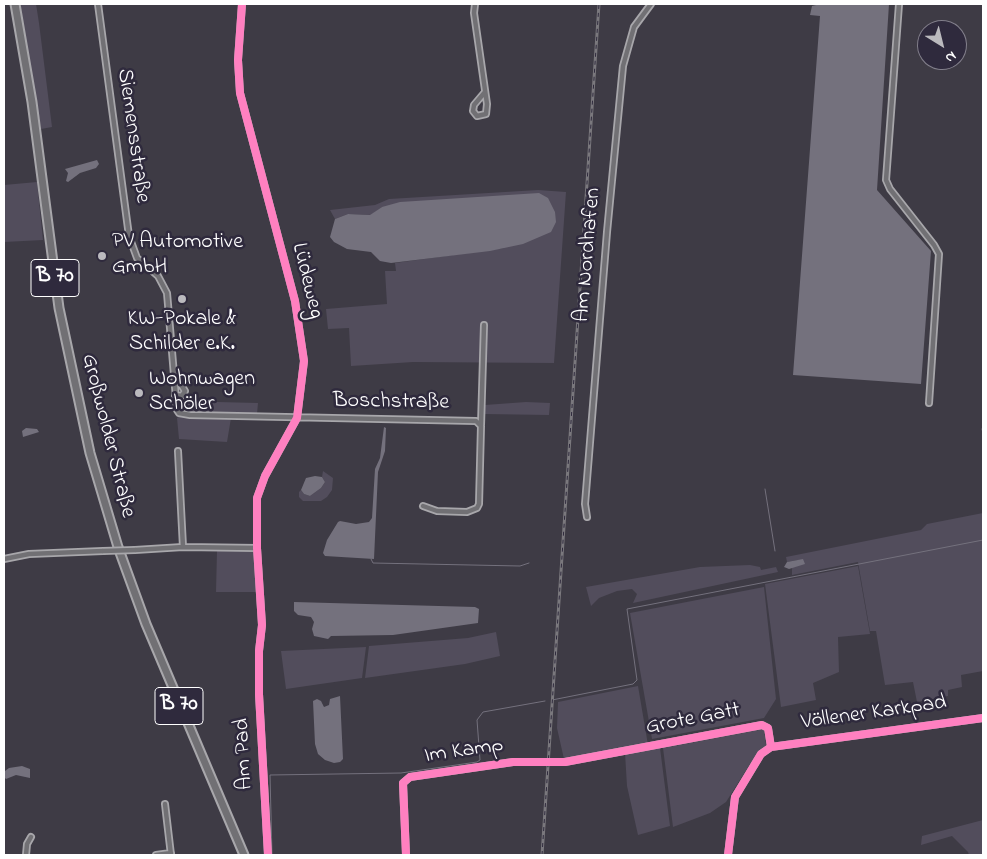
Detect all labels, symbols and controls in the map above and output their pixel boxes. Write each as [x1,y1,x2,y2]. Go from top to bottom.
north arrow [917,20,967,70]
text: N [941,45,961,68]
street label: Siemensstraße [109,67,155,205]
street label: Am Nordhafen [570,187,608,323]
place label: PV Automotive GmbH [112,230,243,282]
street label: Lüdeweg [284,240,328,322]
marker: PV Automotive GmbH [96,250,108,262]
road number: B 70 [31,260,79,296]
marker: KW-Pokale & Schilder e.K. [176,293,188,305]
place label: KW-Pokale & Schilder e.K. [128,307,236,358]
street label: Großwolder Straße [74,351,140,521]
place label: Wohnwagen Schöler [149,367,255,418]
marker: Wohnwagen Schöler [133,387,145,399]
street label: Boschstraße [333,389,449,417]
road number: B 70 [155,688,203,724]
street label: Völlener Karkpad [800,691,948,737]
street label: Grote Gatt [644,698,742,742]
street label: Am Pad [230,717,260,791]
street label: Im Kamp [423,733,505,771]

